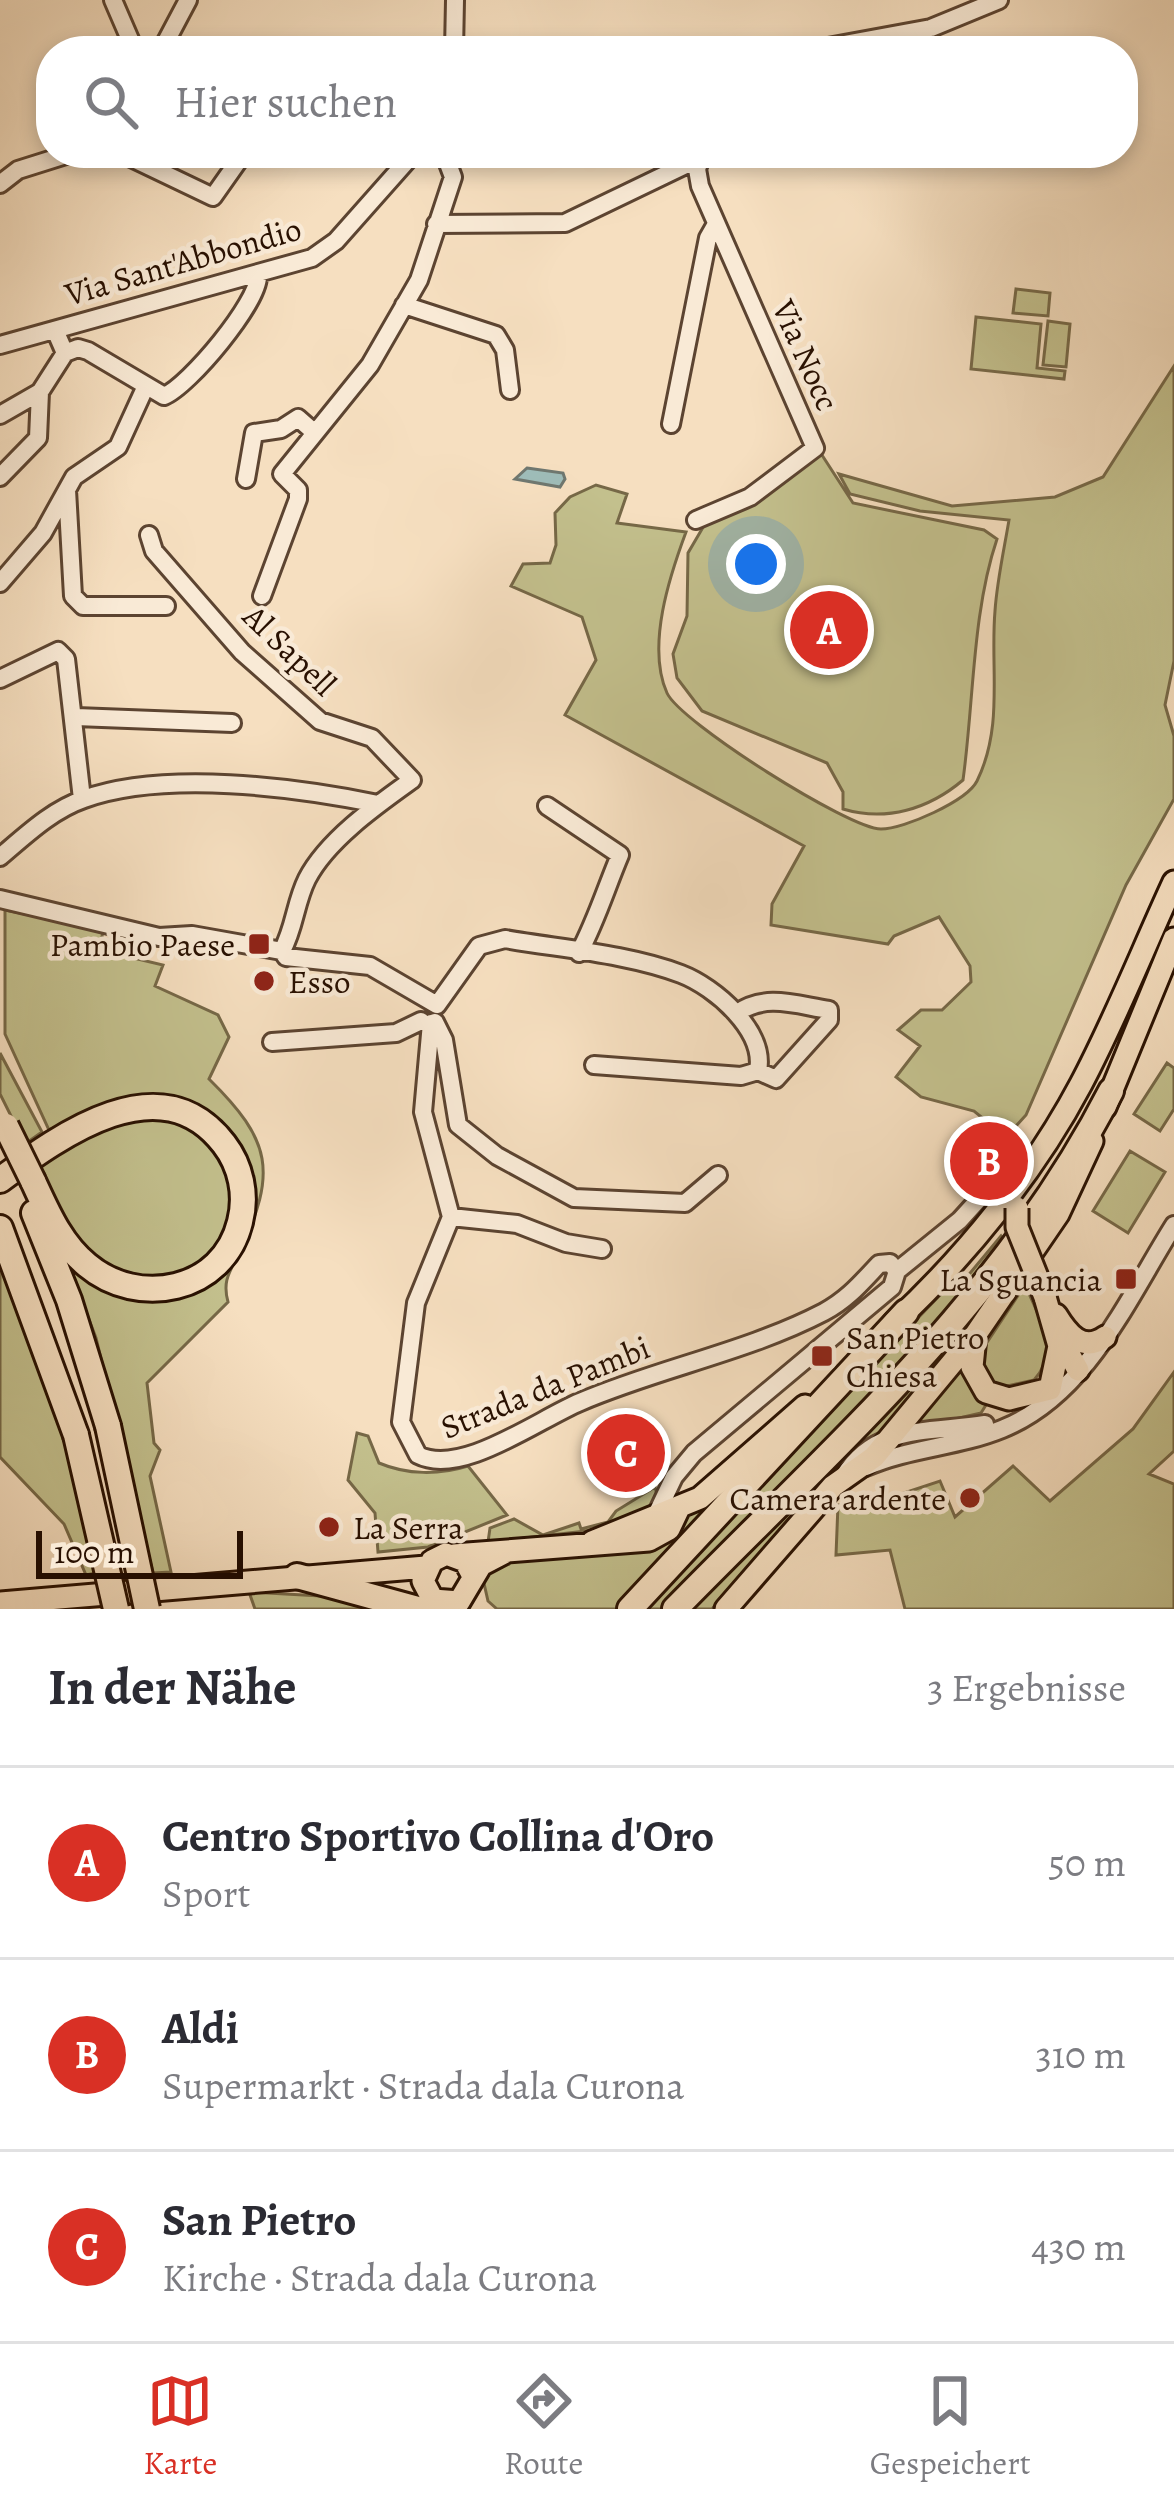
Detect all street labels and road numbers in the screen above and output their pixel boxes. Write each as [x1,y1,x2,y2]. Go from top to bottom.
street label: Via Sant'Abbondio [59,206,306,317]
street label: Via Nocc [761,291,850,418]
street label: Al Sapell [233,594,347,706]
street label: Strada da Pambi [434,1325,656,1449]

